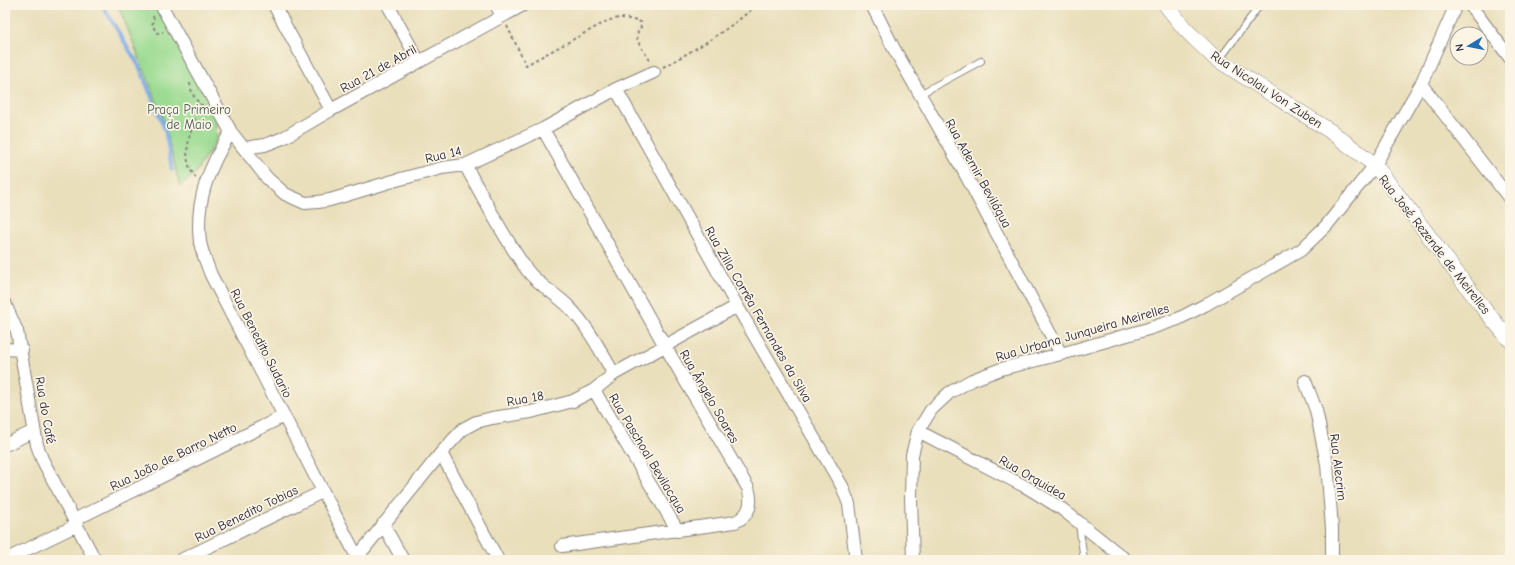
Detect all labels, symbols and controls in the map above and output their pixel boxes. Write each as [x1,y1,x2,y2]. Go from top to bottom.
north arrow [1449,26,1489,66]
street label: Rua 21 de Abril [337,41,419,96]
text: N [1453,43,1467,52]
street label: Rua Nicolau Von Zuben [1208,48,1325,131]
park label: Praça Primeiro de Maio [147,102,231,132]
street label: Rua Ademir Beviláqua [942,116,1015,230]
street label: Rua 14 [423,143,463,166]
street label: Rua José Rezende de Meirelles [1376,172,1494,317]
street label: Rua Zilla Corrêa Fernandes da Silva [702,224,815,405]
street label: Rua Benedito Sudario [228,286,296,400]
street label: Rua Urbana Junqueira Meirelles [994,301,1170,364]
street label: Rua Ângelo Soares [677,346,743,446]
street label: Rua do Café [32,375,59,445]
street label: Rua 18 [505,388,545,409]
street label: Rua Paschoal Bevilacqua [606,391,689,516]
street label: Rua João de Barro Netto [107,419,239,494]
street label: Rua Alecrim [1327,433,1350,501]
street label: Rua Orquidea [996,452,1069,503]
street label: Rua Benedito Tobias [192,482,300,545]

